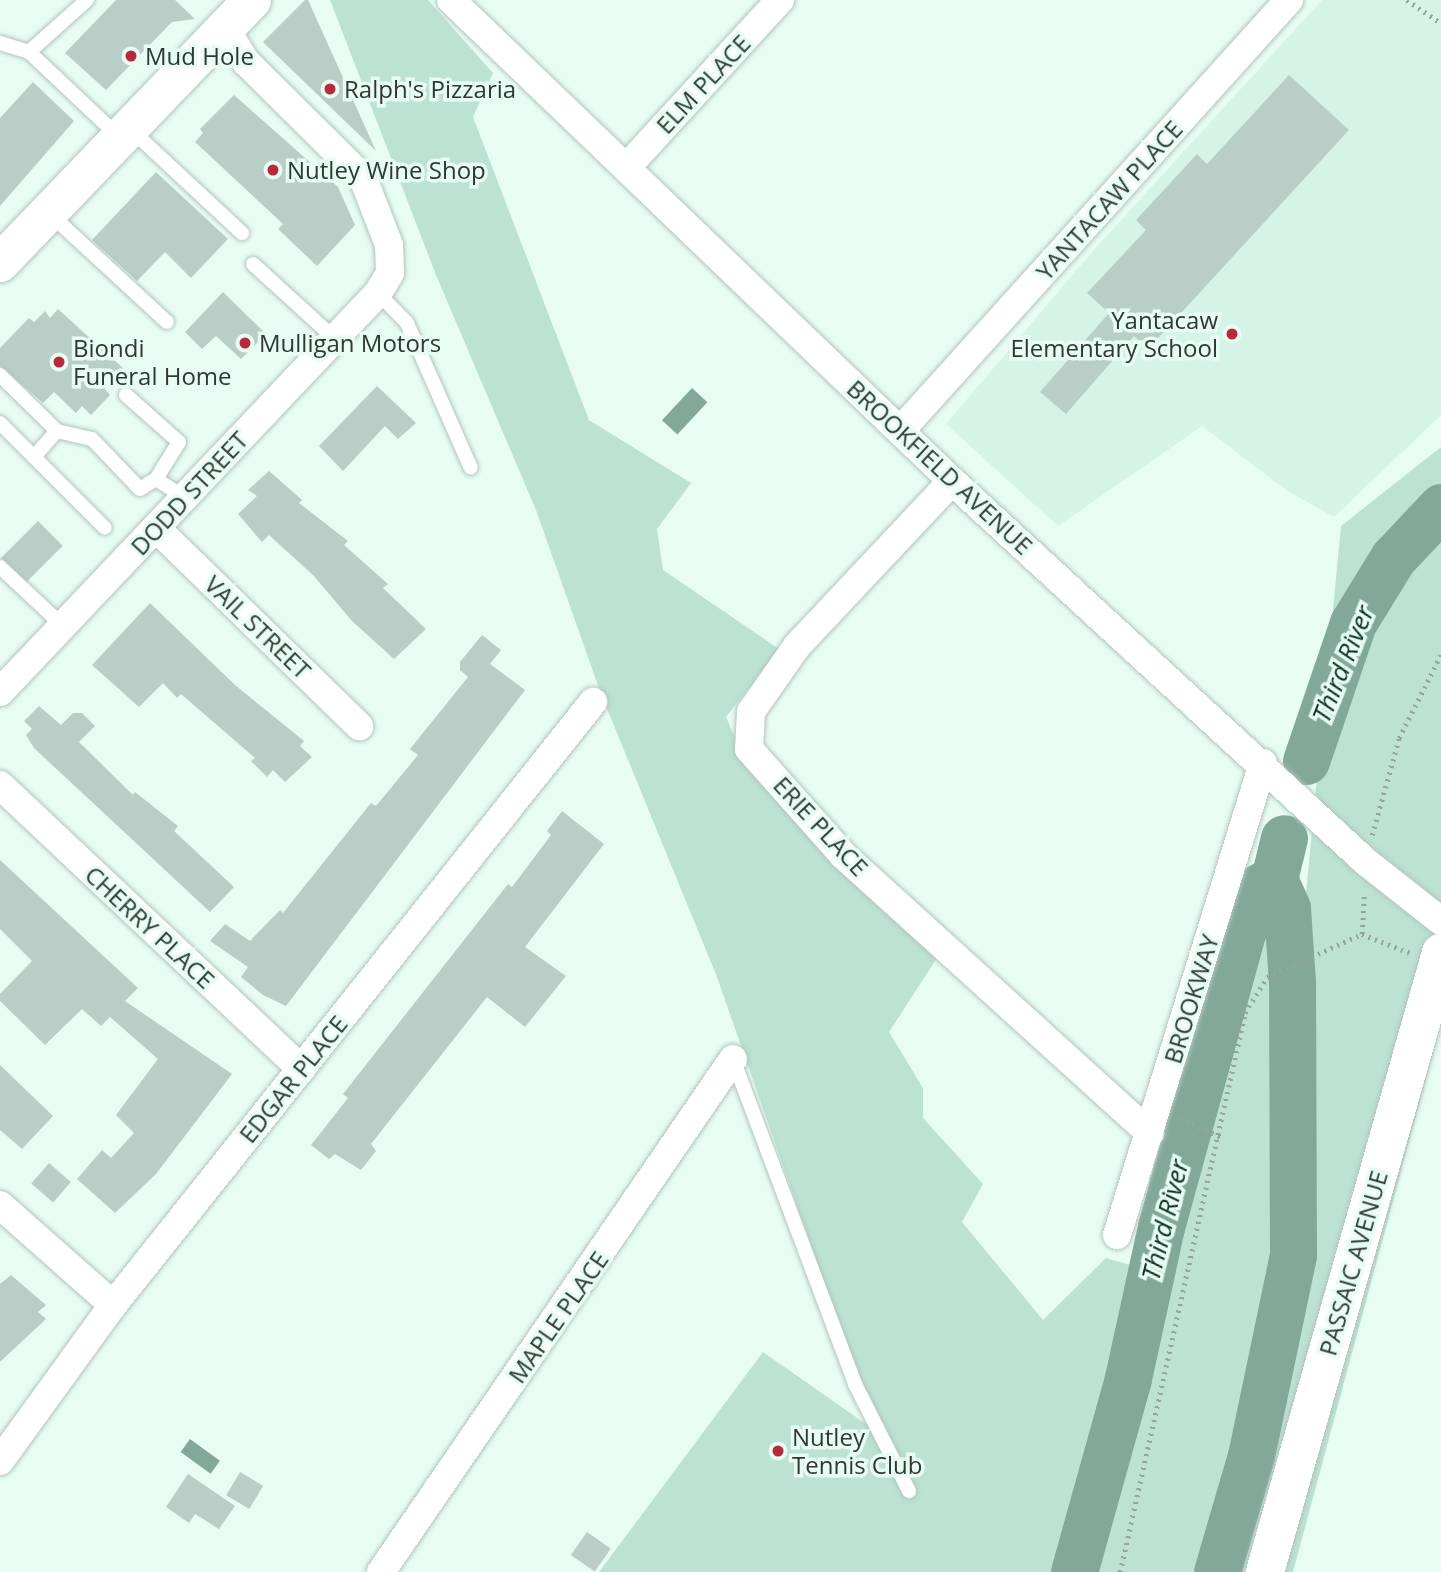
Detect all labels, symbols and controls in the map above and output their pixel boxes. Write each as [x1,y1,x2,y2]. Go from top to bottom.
street label: ELM PLACE [650,29,756,139]
place label: Mud Hole [145,42,254,70]
marker: Mud Hole [123,48,139,64]
place label: Ralph's Pizzaria [344,75,516,103]
marker: Ralph's Pizzaria [322,81,338,97]
street label: YANTACAW PLACE [1030,114,1188,286]
place label: Nutley Wine Shop [287,156,486,184]
marker: Nutley Wine Shop [265,162,281,178]
place label: Yantacaw Elementary School [1010,306,1218,362]
marker: Yantacaw Elementary School [1224,326,1240,342]
place label: Mulligan Motors [259,329,441,357]
place label: Biondi Funeral Home [73,334,232,390]
marker: Mulligan Motors [237,335,253,351]
marker: Biondi Funeral Home [51,354,67,370]
street label: BROOKFIELD AVENUE [841,374,1039,560]
street label: DODD STREET [125,425,253,561]
street label: VAIL STREET [199,569,317,685]
water label: Third River [1305,601,1381,727]
street label: ERIE PLACE [768,770,874,882]
street label: CHERRY PLACE [79,860,221,994]
street label: BROOKWAY [1158,931,1224,1067]
street label: EDGAR PLACE [233,1010,353,1148]
water label: Third River [1135,1156,1195,1284]
street label: PASSAIC AVENUE [1313,1167,1393,1359]
street label: MAPLE PLACE [502,1246,614,1388]
place label: Nutley Tennis Club [792,1423,922,1479]
marker: Nutley Tennis Club [770,1443,786,1459]

